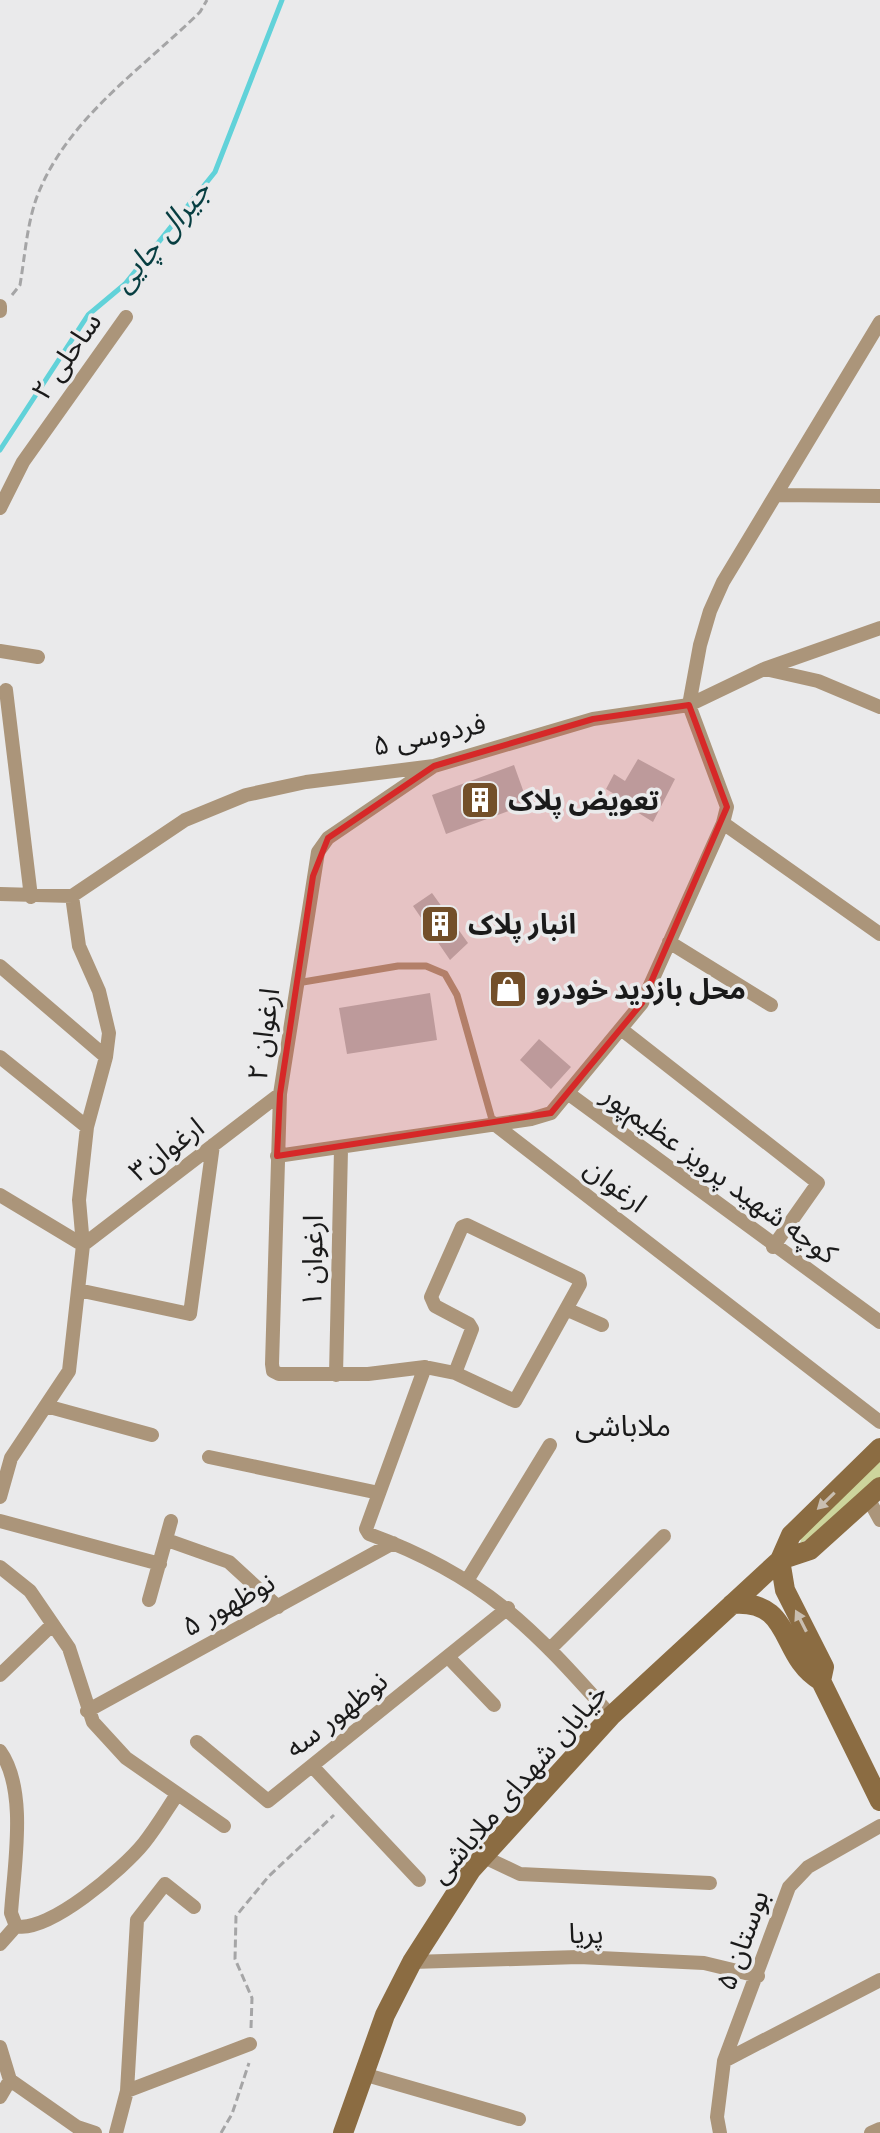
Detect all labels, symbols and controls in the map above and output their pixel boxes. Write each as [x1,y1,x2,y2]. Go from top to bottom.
water label: جیرال چایی [101,170,220,301]
street label: ساحلی ۲ [22,305,111,408]
street label: فردوسی ۵ [369,703,489,765]
building icon: تعویض پلاک [459,779,501,821]
place label: تعویض پلاک [508,781,659,820]
building icon: انبار پلاک [419,903,461,945]
place label: انبار پلاک [468,905,576,944]
shop icon: محل بازدید خودرو [487,968,529,1010]
place label: محل بازدید خودرو [536,970,746,1009]
street label: ارغوان ۲ [238,985,289,1083]
street label: کوچه شهید پرویز عظیم‌پور [592,1075,846,1275]
street label: ارغوان۳ [120,1108,212,1191]
street label: ارغوان [576,1149,655,1222]
street label: ارغوان ۱ [292,1214,333,1308]
district label: ملاباشی [575,1404,671,1447]
one-way arrow [817,1492,836,1510]
street label: نوظهور ۵ [175,1563,282,1646]
one-way arrow [794,1610,808,1632]
street label: نوظهور سه [277,1662,396,1767]
street label: خیابان شهدای ملاباشی [420,1675,616,1892]
street label: بوستان ۵ [706,1885,779,1996]
street label: پریا [568,1914,604,1953]

